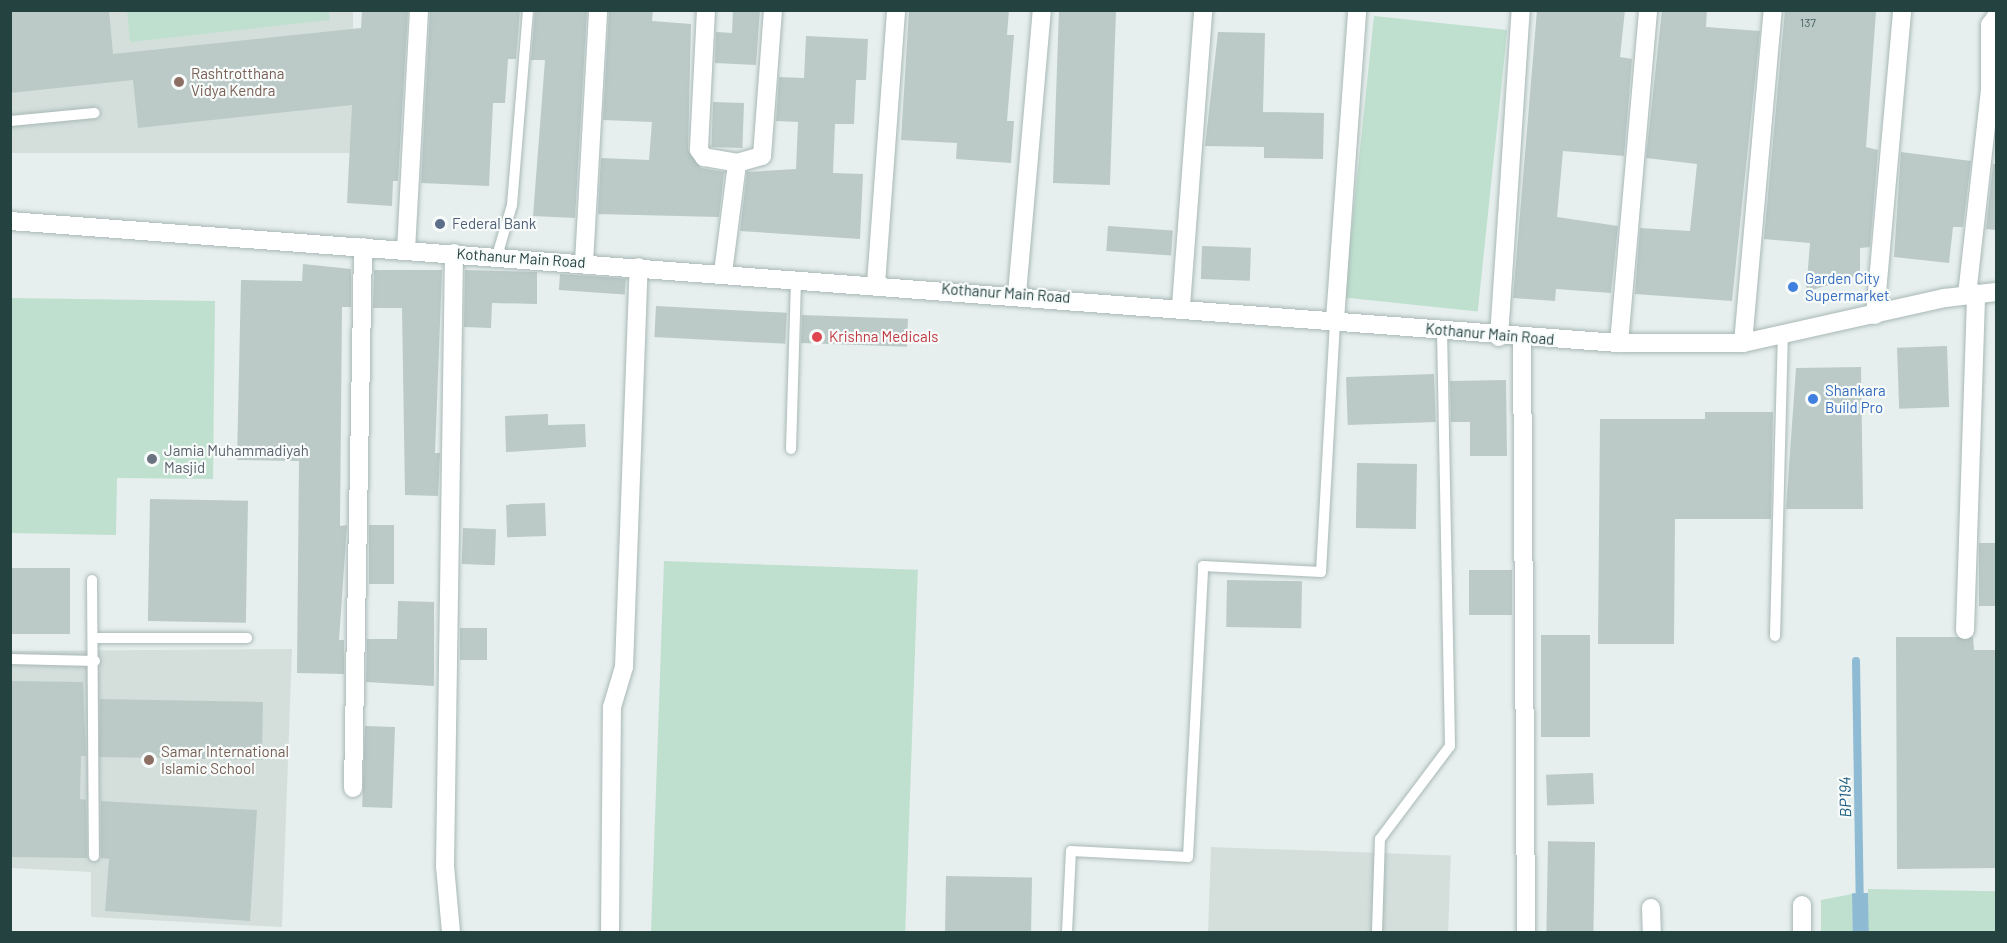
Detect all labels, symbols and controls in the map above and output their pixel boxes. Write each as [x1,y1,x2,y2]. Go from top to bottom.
house number: 137 [1800,16,1816,30]
place label: Rashtrotthana Vidya Kendra [191,64,284,99]
marker: Rashtrotthana Vidya Kendra [172,75,186,89]
place label: Federal Bank [452,215,536,233]
marker: Federal Bank [433,217,447,231]
street label: Kothanur Main Road [456,245,586,271]
place label: Garden City Supermarket [1805,269,1890,304]
street label: Kothanur Main Road [941,280,1071,306]
marker: Garden City Supermarket [1786,280,1800,294]
street label: Kothanur Main Road [1425,319,1555,349]
place label: Krishna Medicals [829,328,938,346]
marker: Krishna Medicals [810,330,824,344]
place label: Shankara Build Pro [1825,381,1886,416]
marker: Shankara Build Pro [1806,392,1820,406]
place label: Jamia Muhammadiyah Masjid [164,441,309,476]
marker: Jamia Muhammadiyah Masjid [145,452,159,466]
place label: Samar International Islamic School [161,742,289,777]
marker: Samar International Islamic School [142,753,156,767]
water label: BP194 [1835,776,1855,818]

